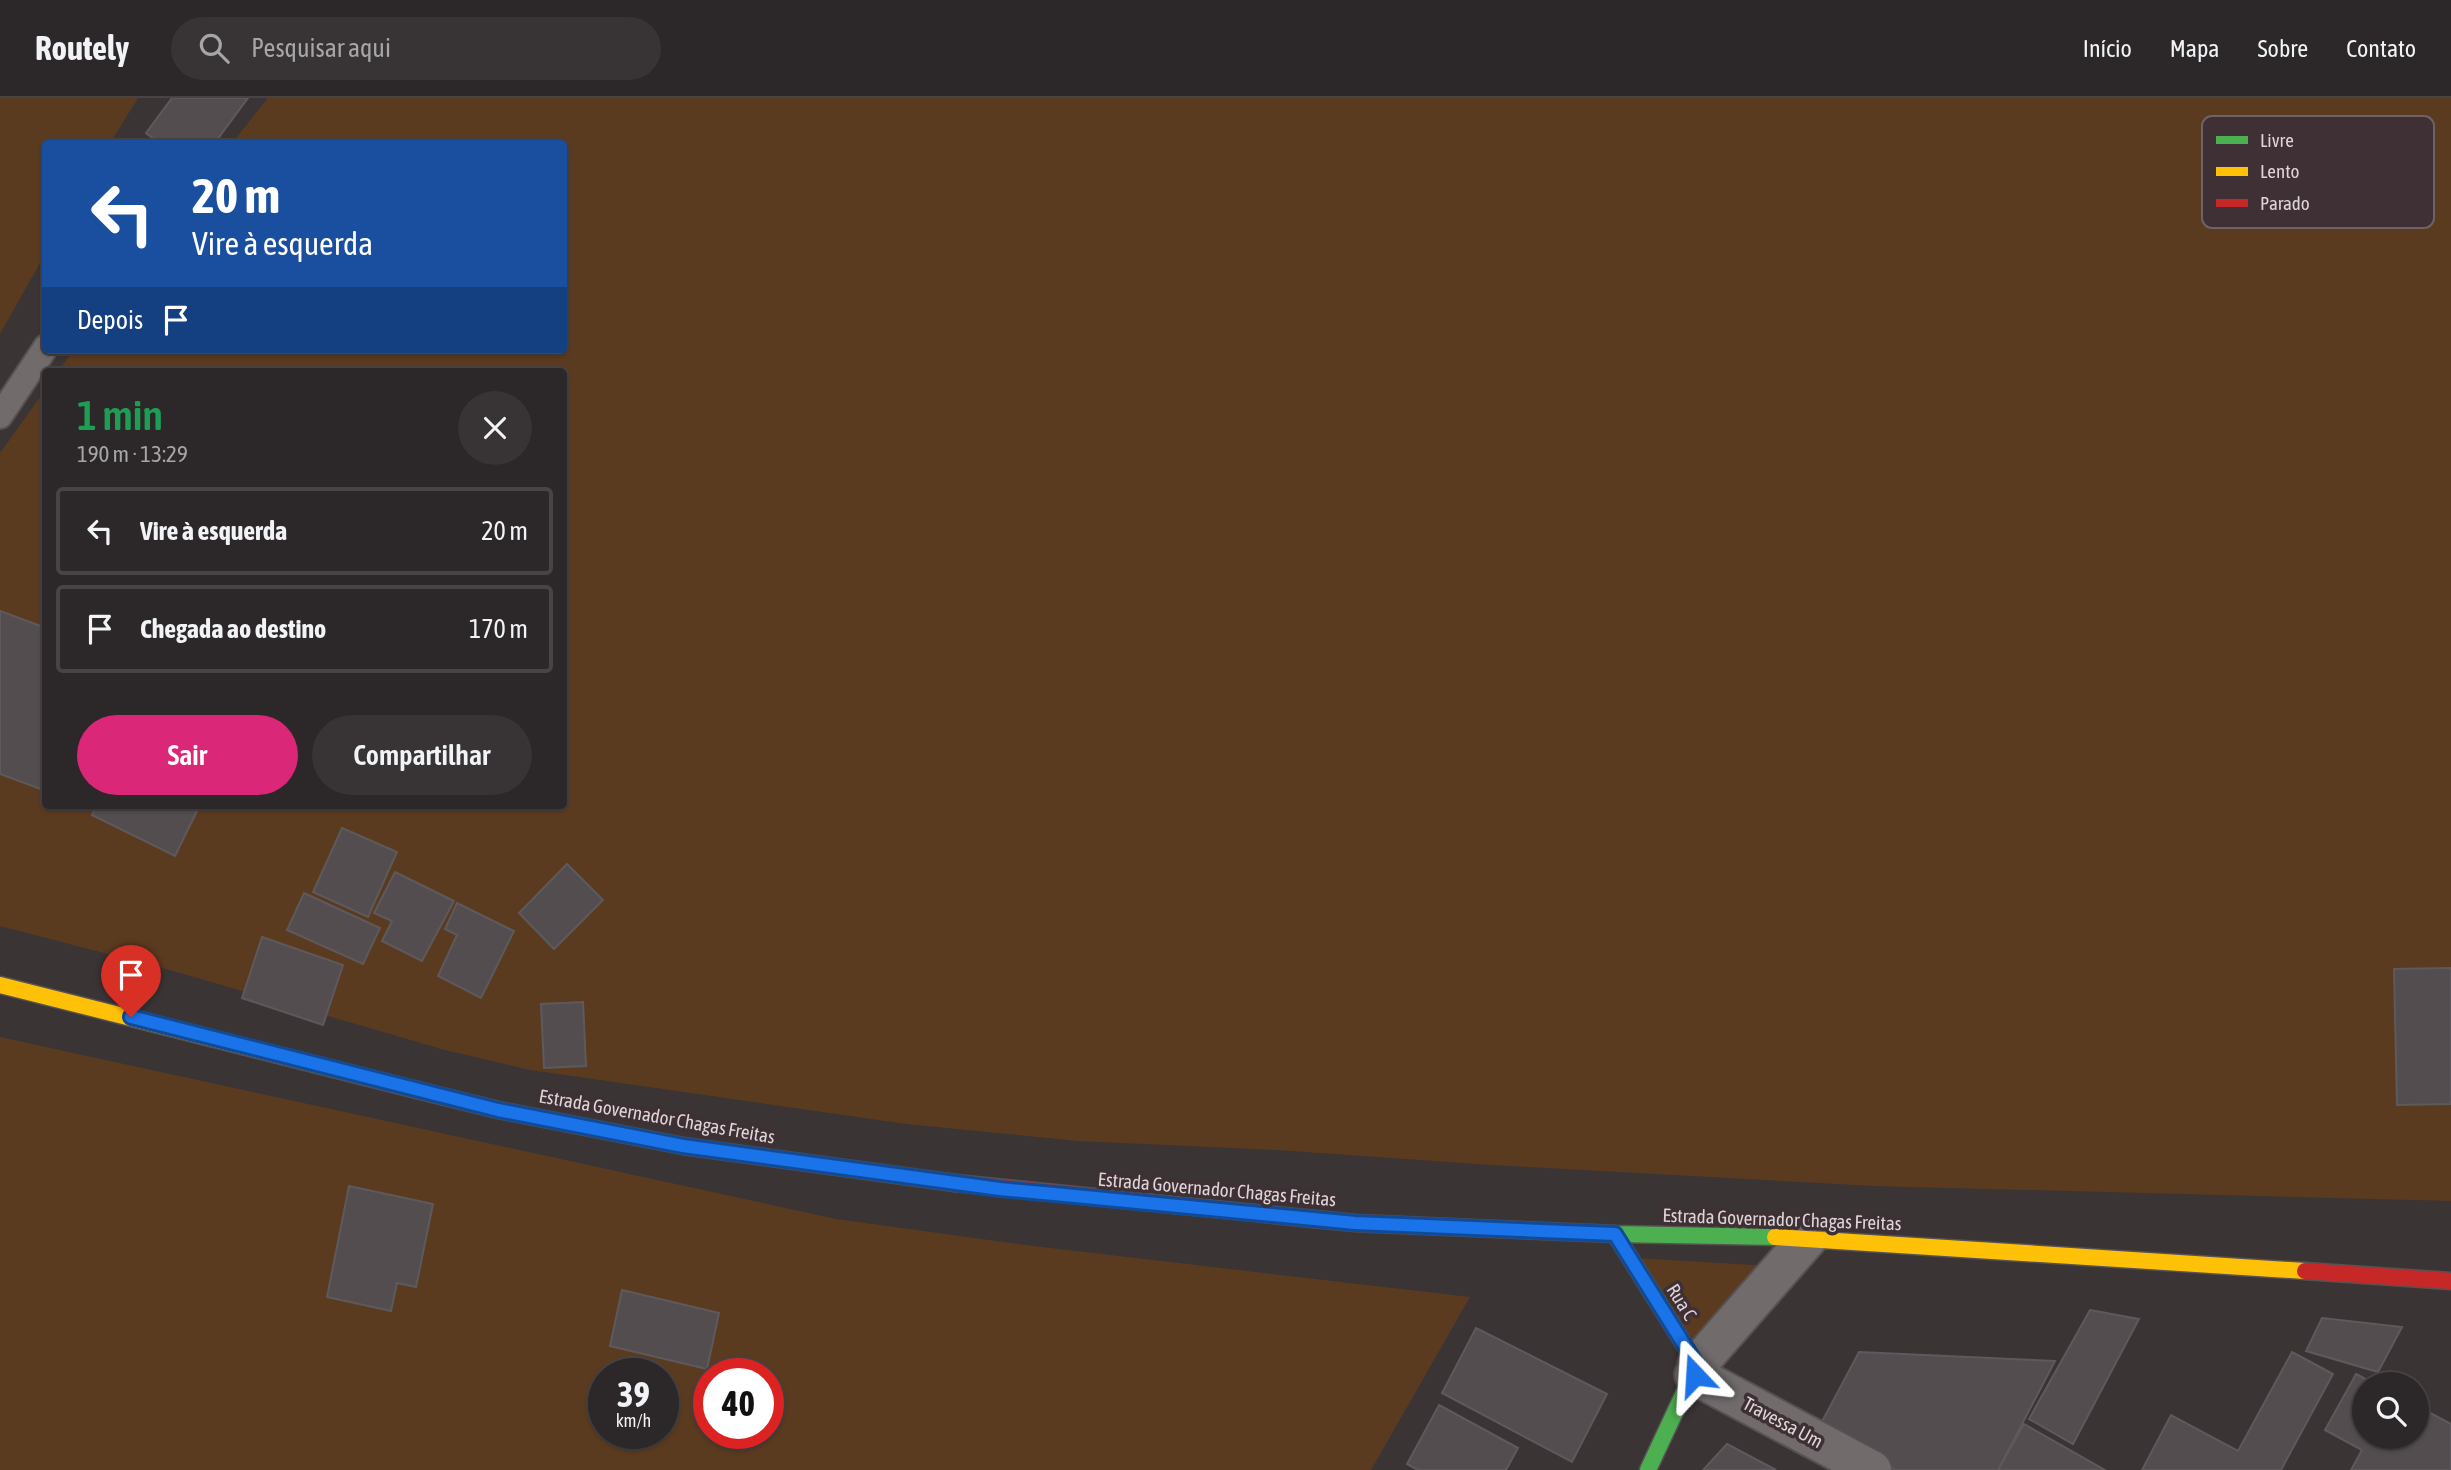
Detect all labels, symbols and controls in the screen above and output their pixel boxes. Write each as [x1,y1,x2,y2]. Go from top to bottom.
search box [171,17,661,80]
text: Routely [35,29,129,67]
icon: search [195,29,233,67]
text: Pesquisar aqui [251,33,391,63]
text: Início [2083,35,2132,62]
text: Mapa [2170,35,2220,62]
text: Sobre [2258,35,2308,62]
text: Contato [2346,35,2416,62]
legend [2202,116,2434,228]
text: Livre [2260,129,2294,151]
text: Lento [2260,160,2299,182]
text: 20 m [192,167,280,223]
icon: left [77,168,168,259]
text: Parado [2260,192,2310,214]
text: Vire à esquerda [192,225,373,262]
icon: arrive [157,301,195,339]
text: Depois [77,305,143,335]
text: 1 min [77,391,163,439]
button: close [458,391,532,465]
text: 190 m · 13:29 [77,441,188,467]
icon: left [81,512,119,550]
text: Vire à esquerda [140,516,287,546]
text: 20 m [481,516,528,546]
icon: arrive [81,610,119,648]
text: Chegada ao destino [140,614,326,644]
text: 170 m [469,614,528,644]
button: Sair [77,715,298,795]
button: Compartilhar [312,715,532,795]
pin [101,945,161,1017]
icon: arrive [112,956,150,994]
street label: Estrada Governador Chagas Freitas [537,1084,777,1148]
street label: Estrada Governador Chagas Freitas [1097,1168,1337,1210]
street label: Estrada Governador Chagas Freitas [1662,1204,1902,1234]
street label: Rua C [1662,1280,1702,1325]
position arrow [1658,1338,1732,1412]
speed limit sign: 40 [693,1358,784,1449]
map controls [2352,1372,2429,1449]
button: search [2352,1372,2429,1449]
text: 39 [617,1374,650,1414]
street label: Travessa Um [1739,1392,1827,1452]
text: km/h [616,1410,651,1431]

